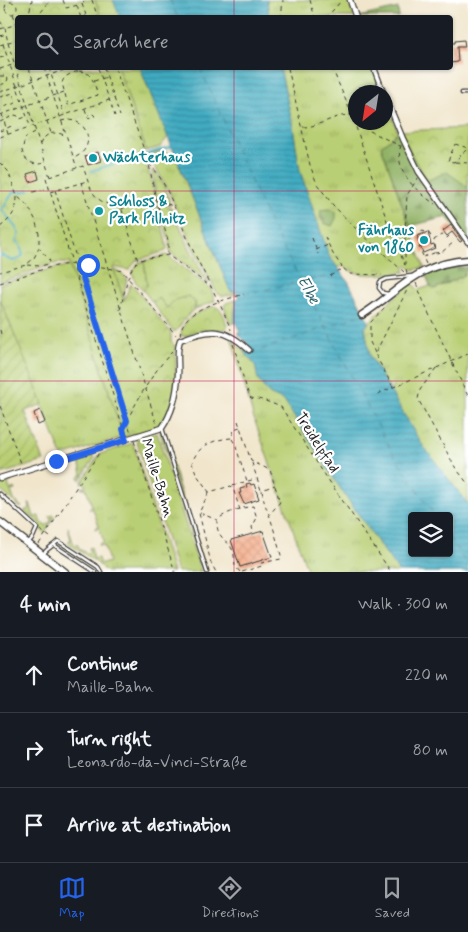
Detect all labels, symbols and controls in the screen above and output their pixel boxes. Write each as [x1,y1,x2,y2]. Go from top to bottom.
search box [15,15,453,70]
icon: search [33,29,61,57]
text: Search here [73,30,169,55]
north arrow [348,85,393,130]
place label: Wächterhaus [102,148,191,168]
marker: Wächterhaus [87,152,99,164]
place label: Schloss & Park Pillnitz [109,192,186,229]
marker: Schloss & Park Pillnitz [93,205,105,217]
place label: Fährhaus von 1860 [358,221,414,258]
marker: Fährhaus von 1860 [418,234,430,246]
route start [77,254,100,277]
water label: Elbe [292,272,325,309]
street label: Treidelpfad [290,409,344,477]
street label: Maille-Bahn [136,436,179,520]
route end [45,450,68,473]
map controls [408,512,453,557]
button: layers [408,512,453,557]
text: 4 min [20,591,71,619]
text: Walk · 300 m [358,594,448,615]
text: Continue [67,652,138,677]
icon: ahead [20,661,48,689]
text: 220 m [405,665,448,686]
text: Maille-Bahn [67,677,154,698]
text: Turn right [67,727,151,752]
icon: right [20,736,48,764]
text: 80 m [413,740,448,761]
text: Leonardo-da-Vinci-Straße [67,752,247,773]
icon: arrive [20,811,48,839]
text: Arrive at destination [67,813,231,838]
tab: Map [58,874,86,922]
tab: Directions [202,874,259,922]
tab: Saved [375,874,410,922]

